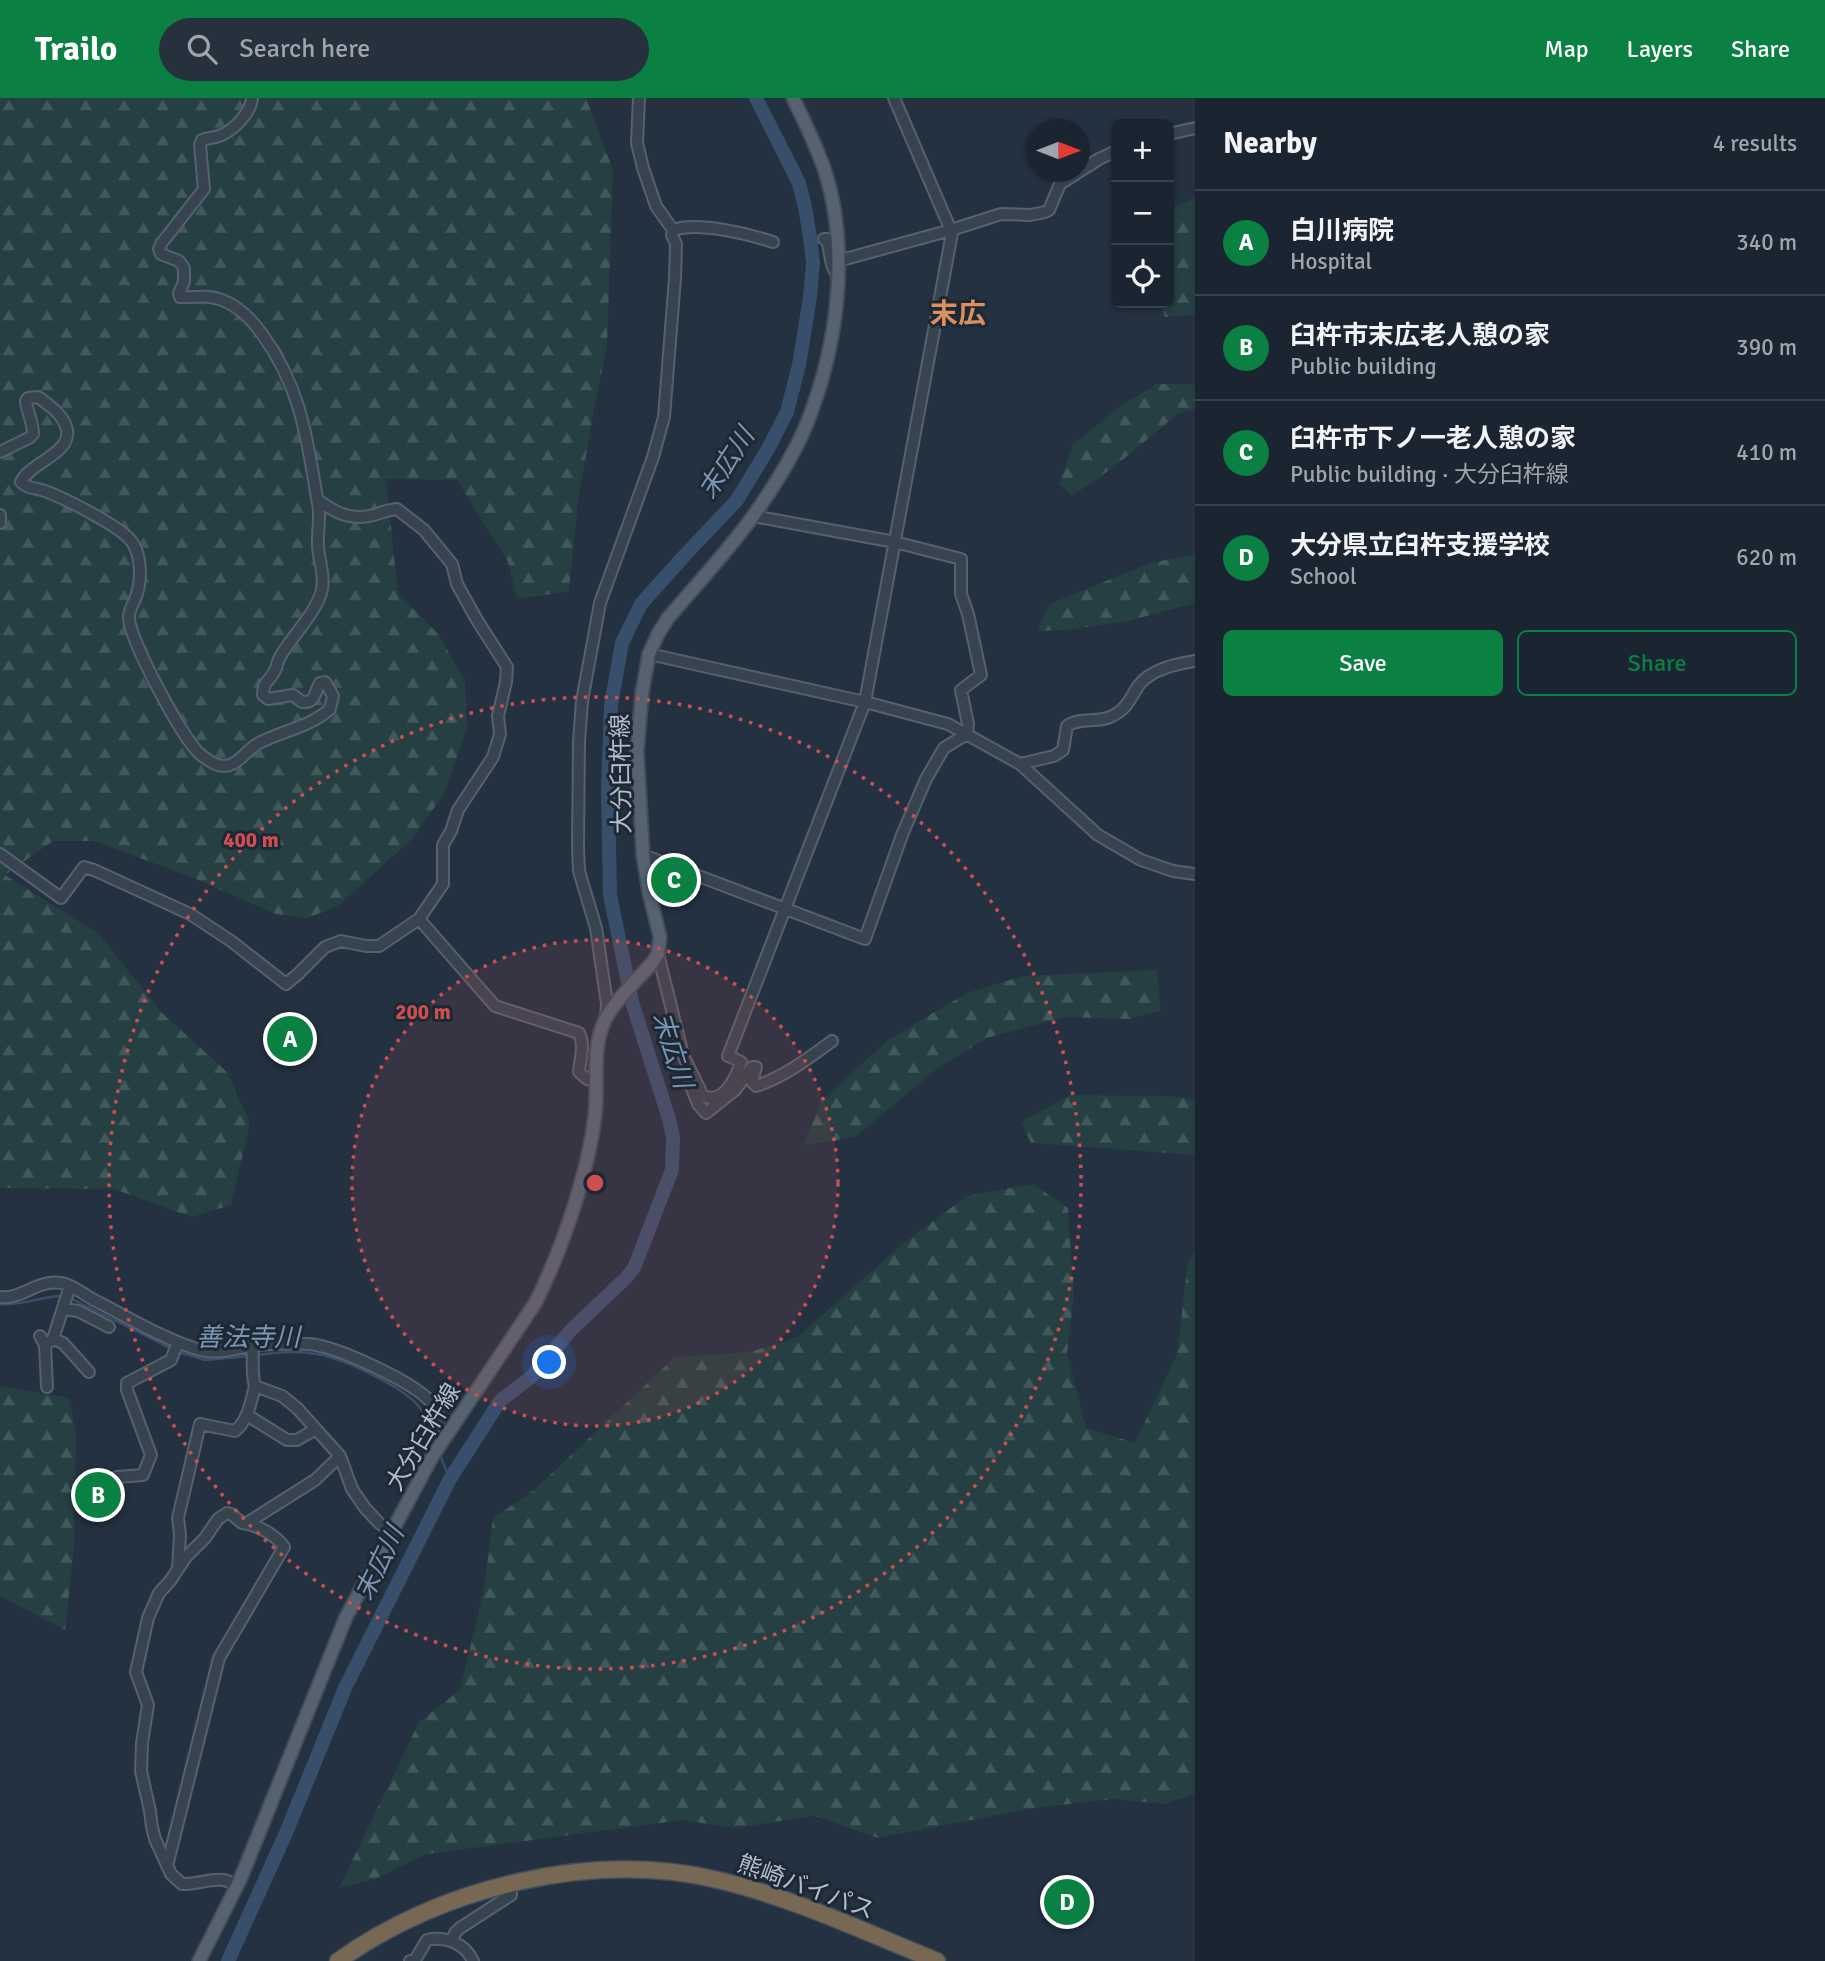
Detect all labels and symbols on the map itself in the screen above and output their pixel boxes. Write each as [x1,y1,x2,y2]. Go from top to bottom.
north arrow [1027,119,1090,182]
district label: 末広 [930,297,986,331]
water label: 末広川 [692,420,763,505]
street label: 大分臼杵線 [605,714,637,834]
text: 400 m [223,827,279,853]
pin: C [651,854,697,906]
text: 200 m [395,999,451,1025]
water label: 末広川 [645,1008,700,1095]
pin: A [267,1013,313,1065]
centre of rings [583,1171,607,1195]
water label: 善法寺川 [196,1322,303,1354]
your location [532,1345,566,1379]
street label: 大分臼杵線 [379,1378,467,1496]
pin: B [75,1469,121,1521]
water label: 末広川 [348,1519,413,1606]
street label: 熊崎バイパス [733,1848,879,1926]
pin: D [1044,1876,1090,1928]

